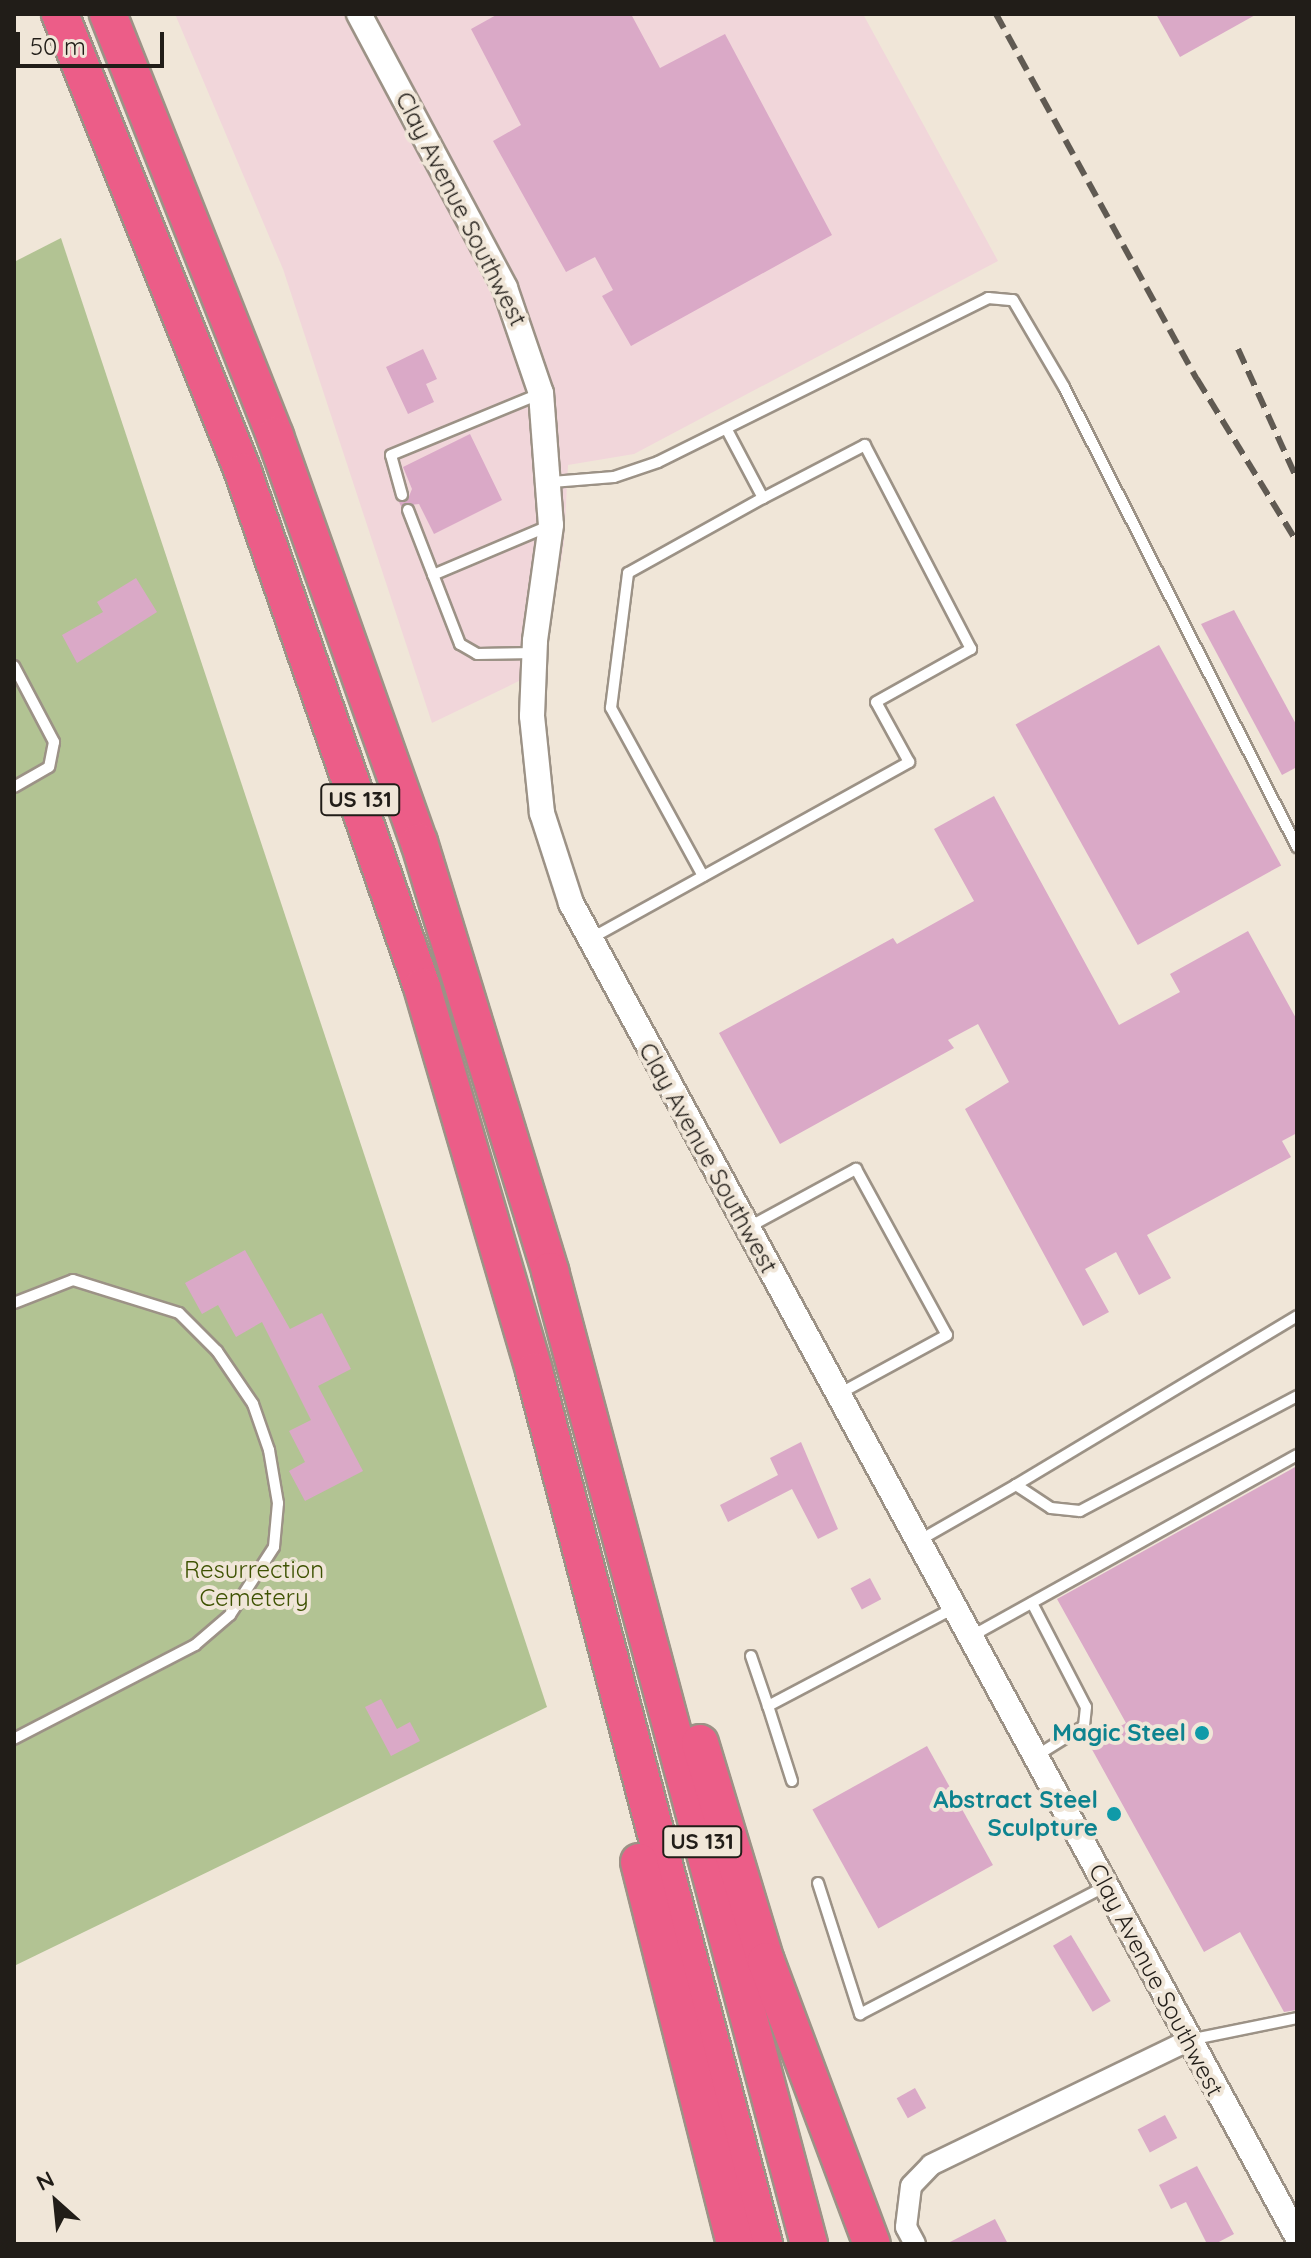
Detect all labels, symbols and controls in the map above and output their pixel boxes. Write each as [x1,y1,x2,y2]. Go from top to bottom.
scale bar [20,16,168,66]
text: 50 m [30,31,86,61]
street label: Clay Avenue Southwest [389,87,533,331]
road number: US 131 [320,782,400,818]
street label: Clay Avenue Southwest [633,1038,783,1278]
park label: Resurrection Cemetery [184,1556,324,1612]
place label: Magic Steel [1052,1719,1186,1747]
marker: Magic Steel [1193,1724,1211,1742]
place label: Abstract Steel Sculpture [933,1786,1098,1842]
marker: Abstract Steel Sculpture [1105,1805,1123,1823]
road number: US 131 [662,1824,742,1860]
street label: Clay Avenue Southwest [1082,1859,1230,2101]
north arrow [16,2162,96,2242]
text: N [32,2164,59,2197]

